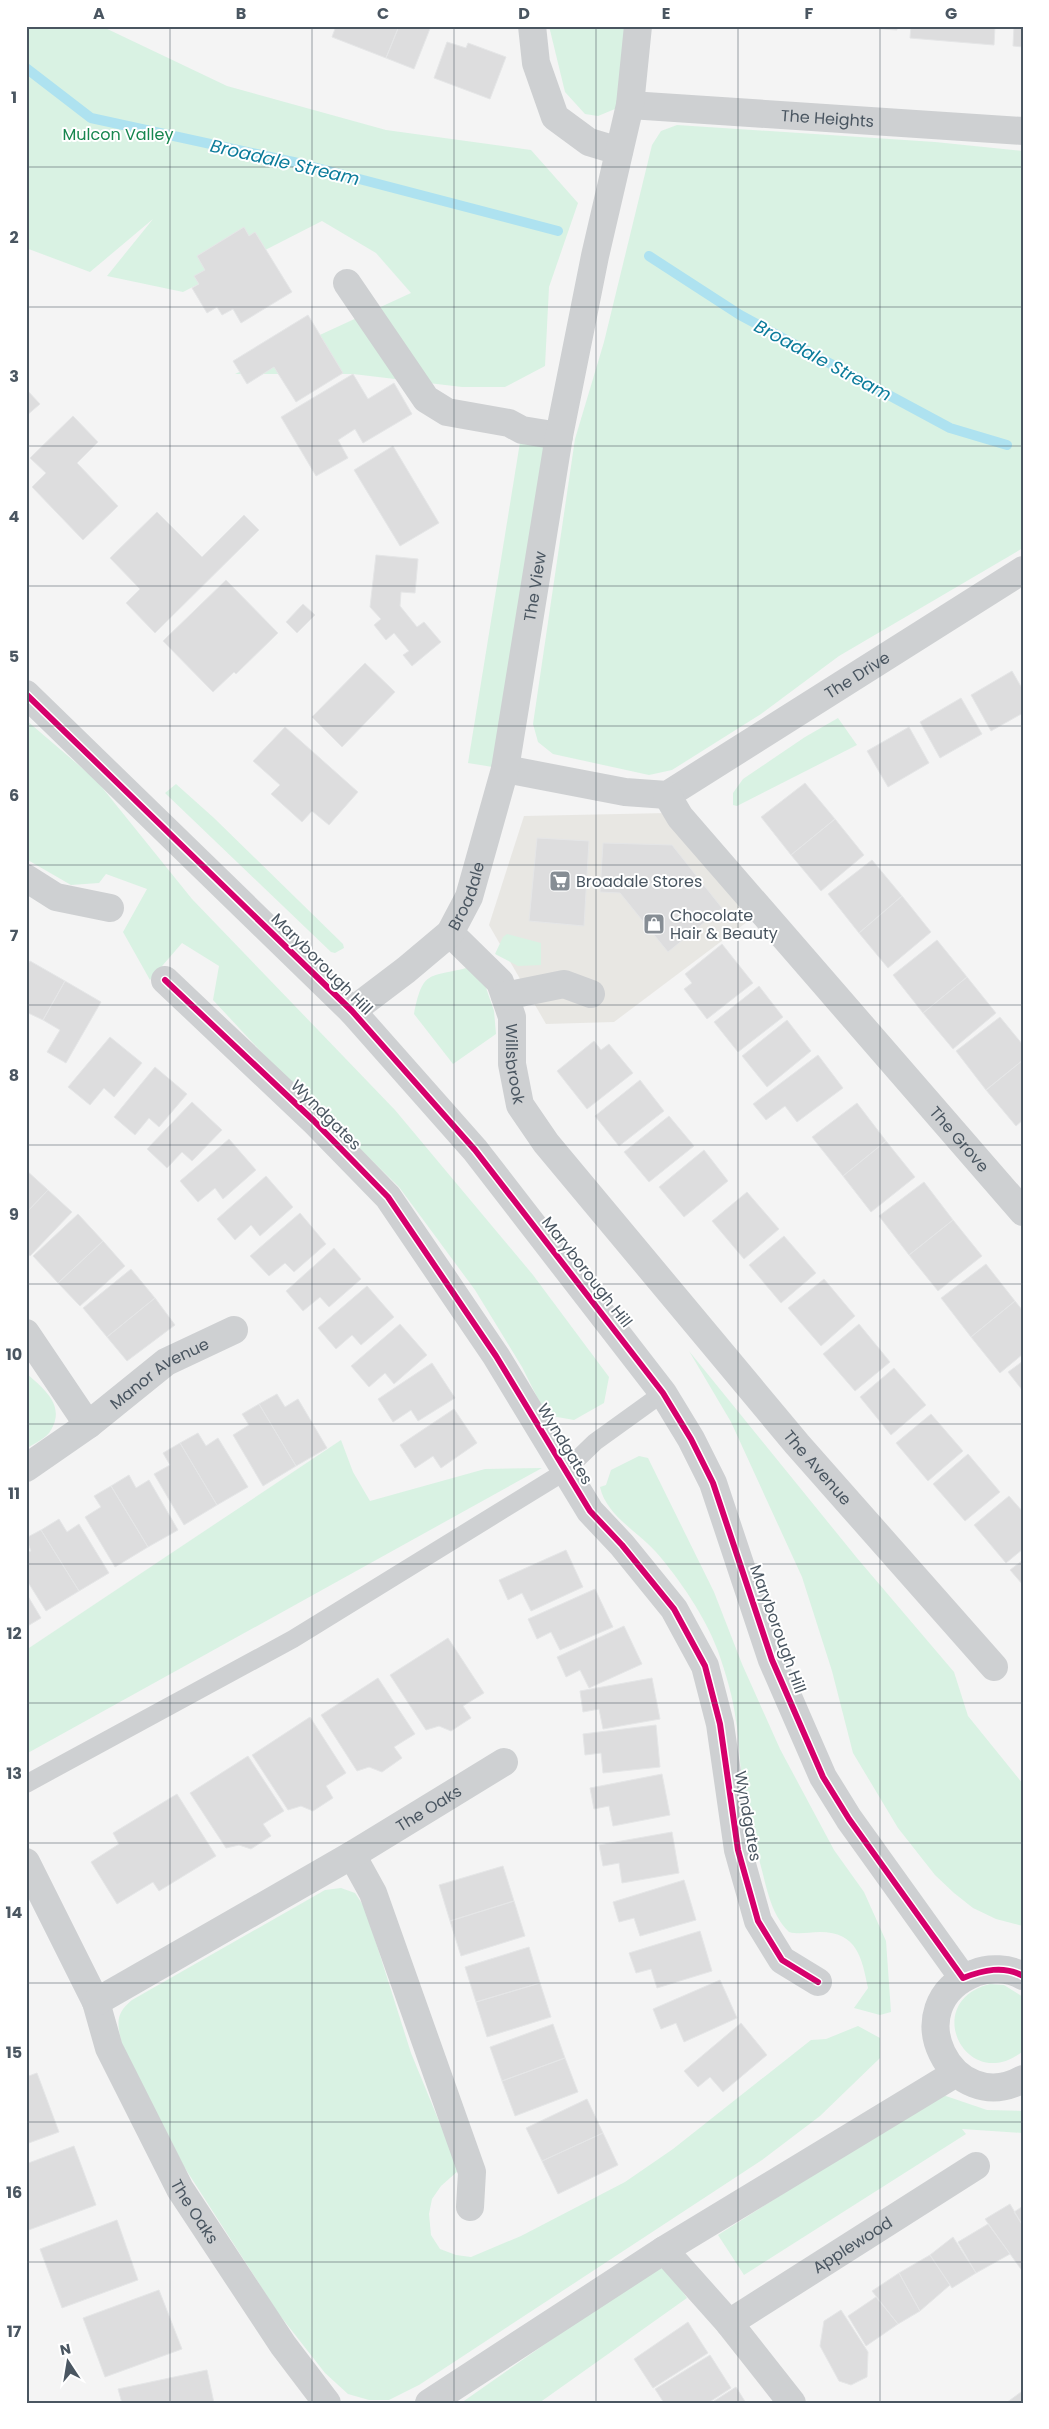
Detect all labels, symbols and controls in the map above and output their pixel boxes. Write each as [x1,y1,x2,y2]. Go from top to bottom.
text: A [93,2,105,25]
text: B [236,2,246,25]
text: C [377,2,389,25]
text: D [518,2,530,25]
text: E [662,2,670,25]
text: F [805,2,814,25]
text: G [945,2,957,25]
text: 1 [11,86,17,109]
street label: The Heights [780,104,875,133]
park label: Mulcon Valley [63,123,173,146]
water label: Broadale Stream [208,133,362,191]
text: 2 [9,226,19,249]
water label: Broadale Stream [750,313,896,407]
text: 3 [9,365,19,388]
text: 4 [9,505,20,528]
street label: The View [518,550,552,623]
text: 5 [9,645,19,668]
street label: The Drive [820,646,894,704]
text: 6 [9,784,19,807]
street label: Broadale [442,859,490,934]
supermarket icon: Broadale Stores [548,869,572,893]
place label: Broadale Stores [576,870,702,893]
place label: Chocolate Hair & Beauty [670,904,778,945]
street label: Maryborough Hill [266,908,378,1020]
shop icon: Chocolate Hair & Beauty [642,912,666,936]
text: 7 [10,924,19,947]
street label: Willsbrook [500,1023,531,1107]
text: 8 [9,1064,19,1087]
street label: Wyndgates [286,1075,366,1155]
street label: The Grove [924,1101,995,1177]
text: 9 [9,1203,19,1226]
street label: Maryborough Hill [536,1212,638,1332]
street label: Manor Avenue [105,1332,213,1415]
text: 10 [6,1343,22,1366]
street label: Wyndgates [532,1399,598,1489]
street label: The Avenue [778,1425,857,1510]
text: 11 [8,1482,20,1505]
street label: Maryborough Hill [744,1562,812,1696]
text: 12 [6,1622,22,1645]
text: 13 [6,1762,22,1785]
street label: Wyndgates [729,1769,767,1863]
street label: The Oaks [391,1779,466,1837]
text: 14 [6,1901,23,1924]
text: 15 [6,2041,22,2064]
street label: The Oaks [165,2175,225,2248]
text: 16 [6,2181,22,2204]
street label: Applewood [808,2211,897,2279]
text: 17 [7,2320,22,2343]
north arrow [42,2336,92,2386]
text: N [58,2338,73,2360]

